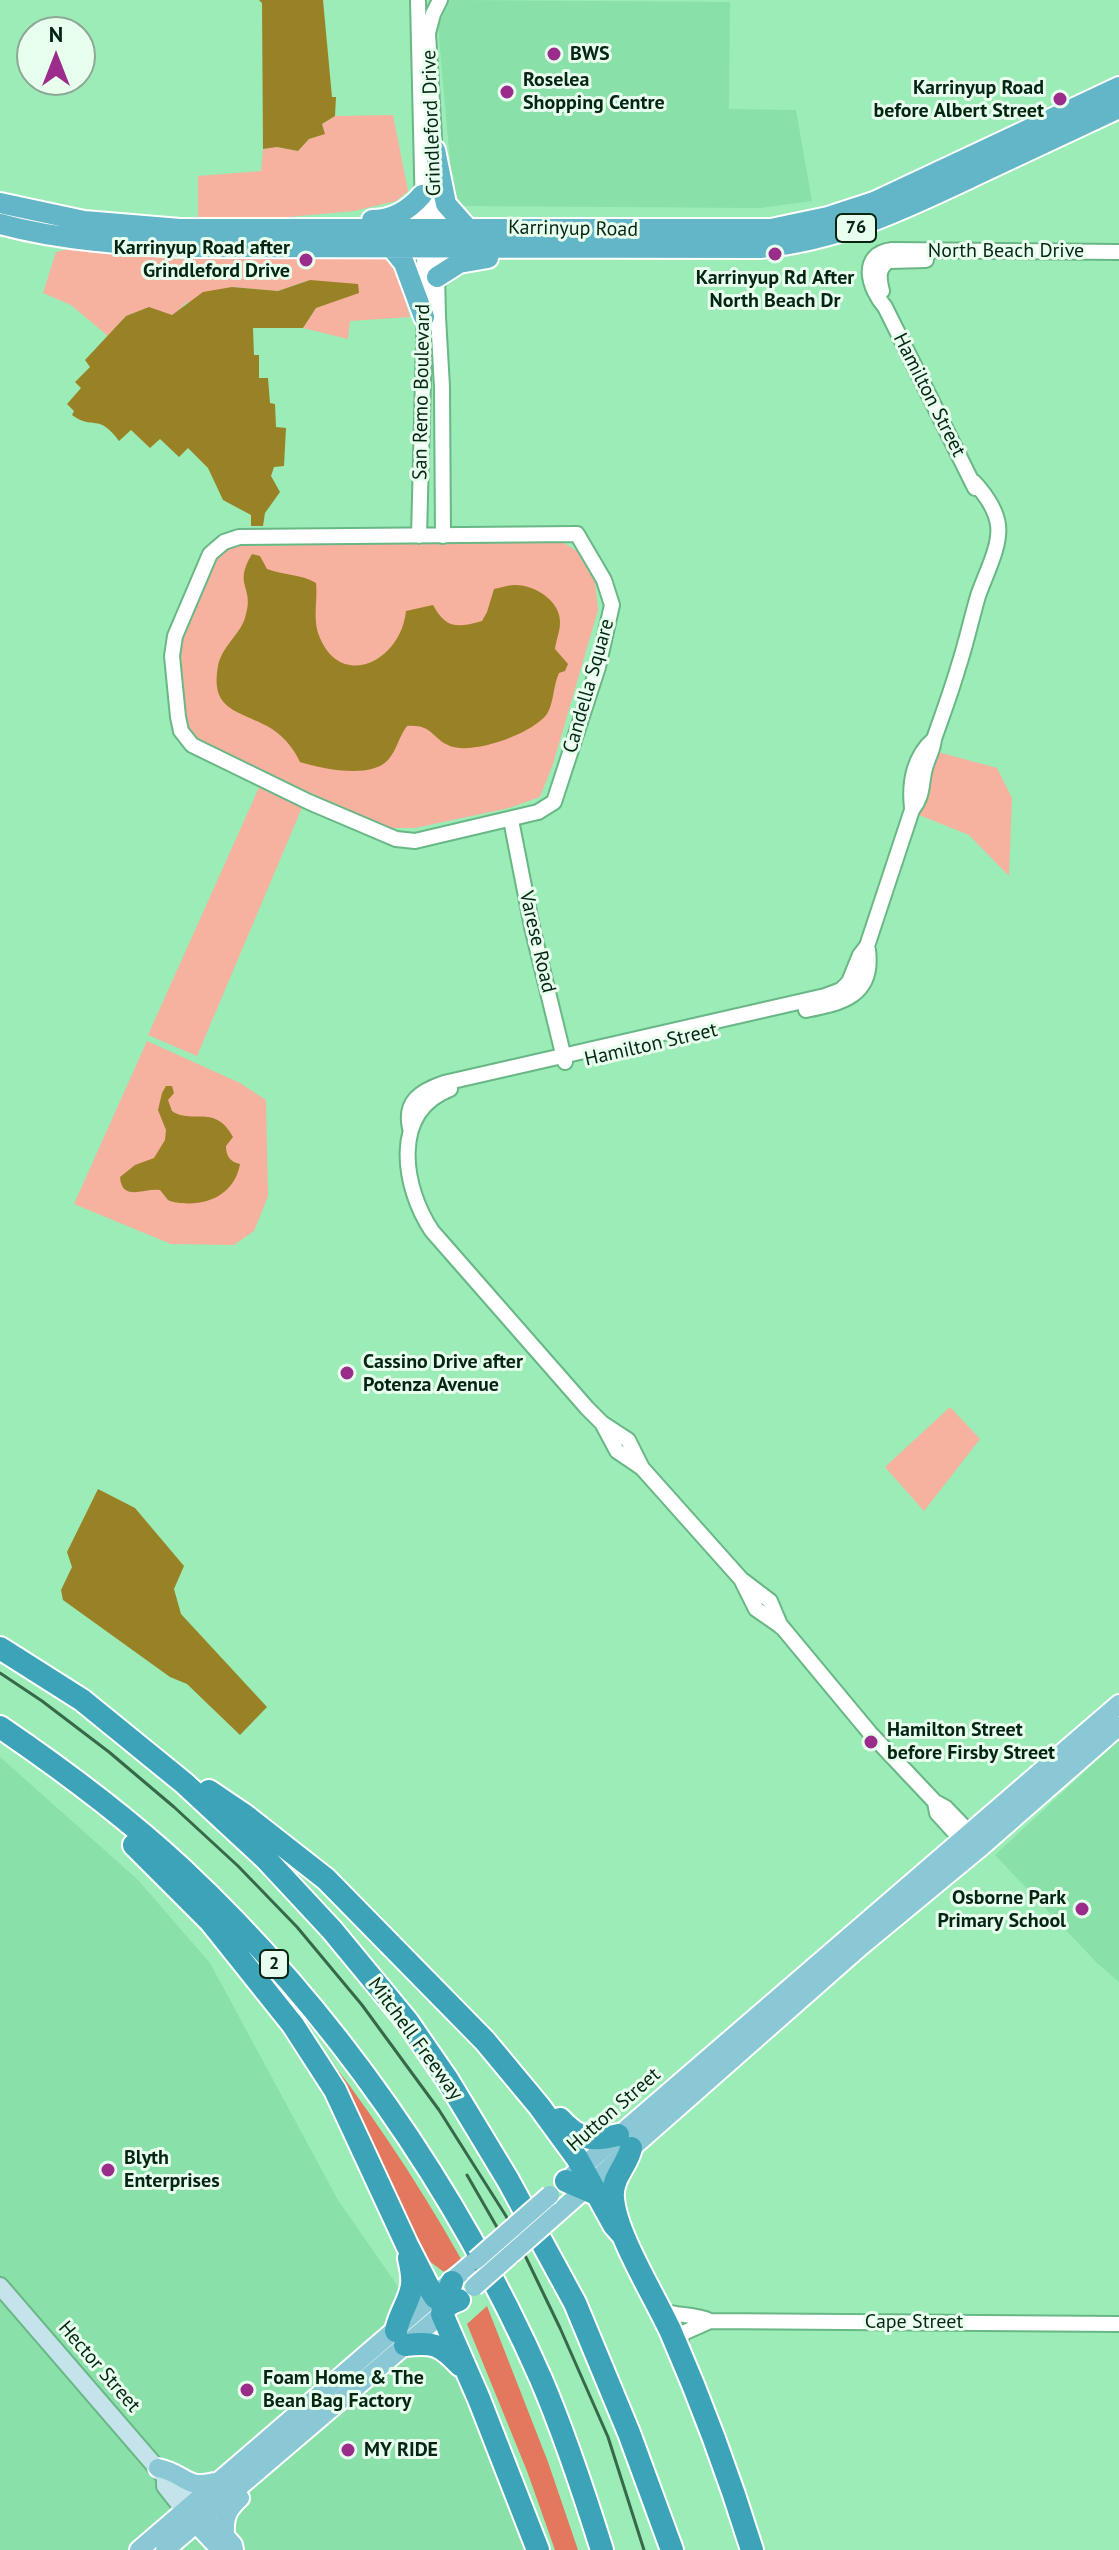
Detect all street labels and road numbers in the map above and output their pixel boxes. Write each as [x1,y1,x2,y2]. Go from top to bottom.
street label: Grindleford Drive [417,49,447,197]
road number: 76 [836,214,876,242]
street label: Karrinyup Road [508,216,638,242]
street label: North Beach Drive [928,239,1084,263]
street label: San Remo Boulevard [408,304,436,480]
street label: Hamilton Street [888,329,970,461]
street label: Candella Square [558,616,620,756]
street label: Varese Road [514,889,560,995]
street label: Hamilton Street [582,1018,720,1072]
road number: 2 [260,1950,288,1978]
street label: Mitchell Freeway [362,1973,468,2105]
street label: Hutton Street [562,2063,666,2157]
street label: Cape Street [865,2310,963,2334]
street label: Hector Street [53,2317,145,2417]

